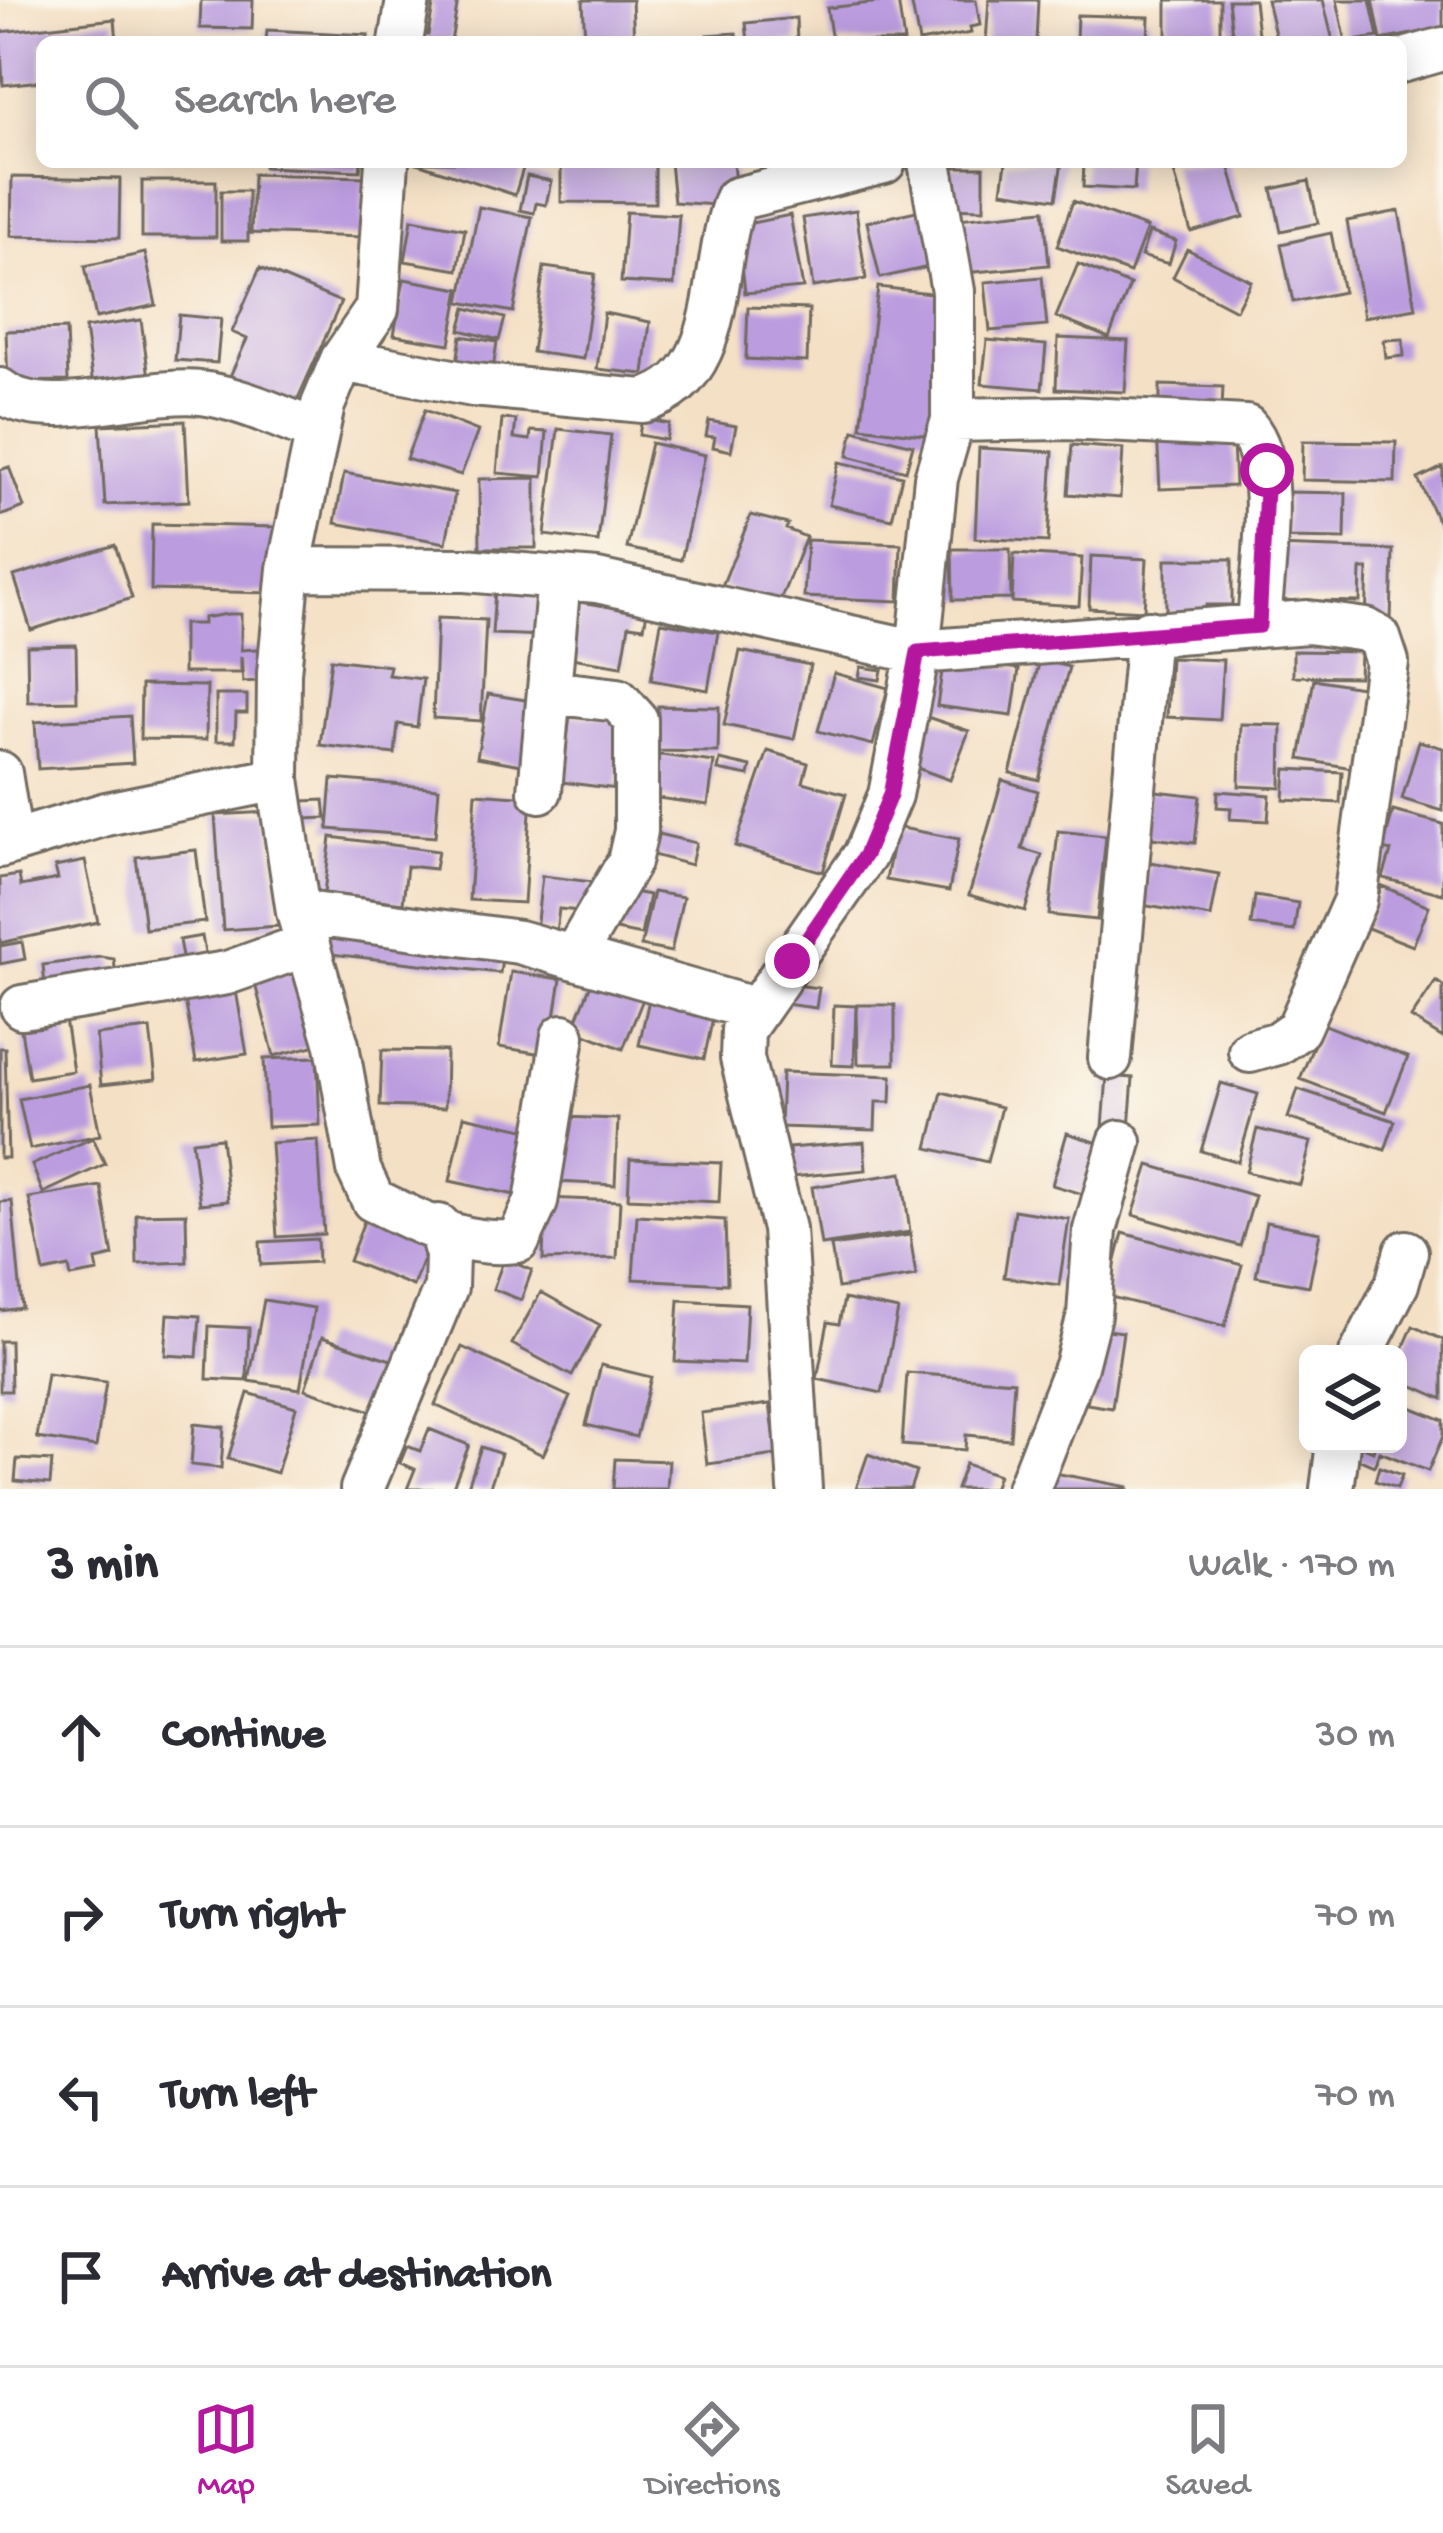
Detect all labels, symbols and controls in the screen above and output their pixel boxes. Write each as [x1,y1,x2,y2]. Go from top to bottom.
search box [36,36,1407,168]
icon: search [78,69,144,135]
text: Search here [174,76,396,129]
route start [1240,443,1294,497]
route end [765,934,819,988]
map controls [1299,1345,1407,1453]
button: layers [1299,1345,1407,1453]
text: 3 min [48,1537,158,1597]
text: Walk · 170 m [1188,1544,1395,1590]
icon: ahead [48,1704,114,1770]
text: Continue [162,1710,325,1763]
text: 30 m [1316,1714,1395,1760]
icon: right [48,1884,114,1950]
text: Turn right [162,1890,342,1943]
text: 70 m [1316,1894,1395,1940]
icon: left [48,2064,114,2130]
text: Turn left [162,2070,314,2123]
text: 70 m [1316,2074,1395,2120]
icon: arrive [48,2244,114,2310]
text: Arrive at destination [162,2250,551,2303]
tab: Map [193,2396,259,2506]
tab: Directions [645,2396,779,2506]
tab: Saved [1165,2396,1250,2506]

